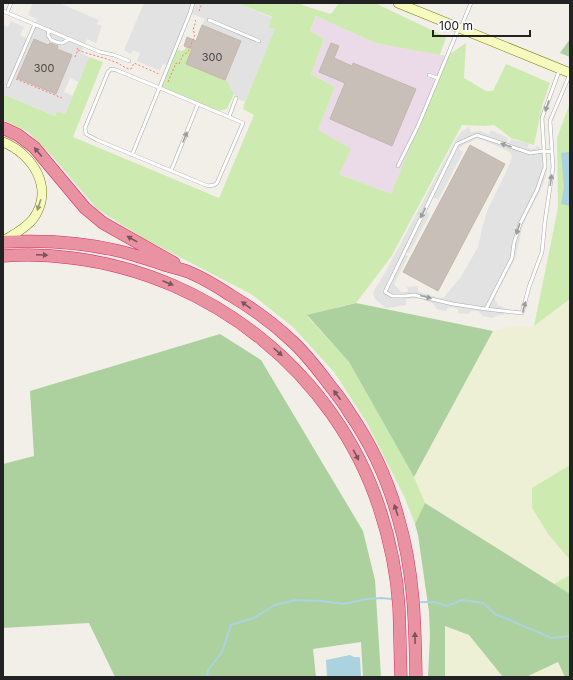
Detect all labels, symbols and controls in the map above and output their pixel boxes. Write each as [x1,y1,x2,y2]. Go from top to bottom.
scale bar [433,12,530,38]
text: 100 m [439,18,473,33]
house number: 300 [202,50,222,64]
house number: 300 [34,61,54,75]
one-way arrow [543,100,549,112]
one-way arrow [182,131,188,143]
one-way arrow [500,142,512,148]
one-way arrow [33,147,42,158]
one-way arrow [548,174,554,186]
one-way arrow [36,200,42,212]
one-way arrow [420,208,426,219]
one-way arrow [515,224,521,236]
one-way arrow [126,236,138,243]
one-way arrow [36,252,48,259]
one-way arrow [163,281,175,287]
one-way arrow [420,295,432,301]
one-way arrow [521,300,527,312]
one-way arrow [240,301,251,309]
one-way arrow [273,347,282,356]
one-way arrow [333,389,341,400]
one-way arrow [353,449,360,460]
one-way arrow [393,504,399,516]
one-way arrow [412,631,418,644]

